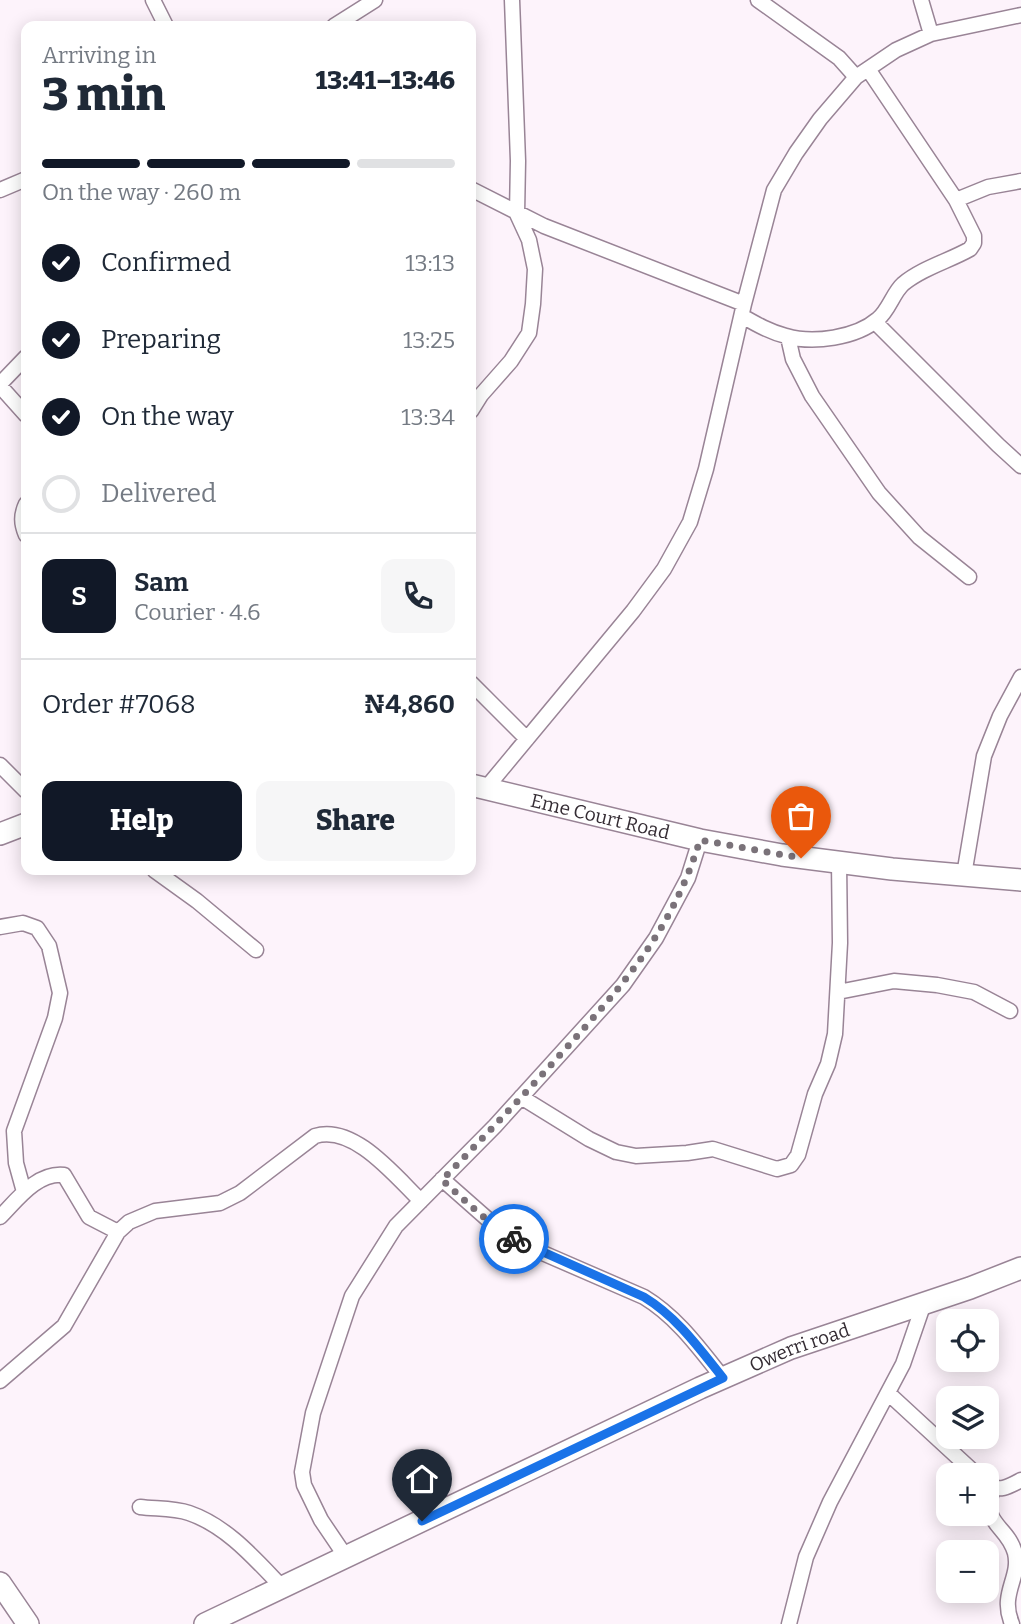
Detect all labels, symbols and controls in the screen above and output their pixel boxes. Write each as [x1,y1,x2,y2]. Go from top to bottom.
text: Arriving in [42,41,156,69]
text: 13:41–13:46 [316,65,455,96]
text: 3 min [42,67,165,122]
text: On the way · 260 m [42,178,241,206]
icon: check [42,244,80,282]
text: Confirmed [101,247,231,278]
text: 13:13 [405,249,455,277]
icon: check [42,321,80,359]
text: Preparing [101,324,221,355]
text: 13:25 [403,326,455,354]
icon: check [42,398,80,436]
text: On the way [101,401,234,432]
text: 13:34 [401,403,455,431]
text: Delivered [101,478,216,509]
button: phone [381,559,455,633]
text: Sam [134,567,189,598]
text: S [71,581,87,612]
text: Courier · 4.6 [134,598,261,626]
text: Order #7068 [42,689,196,720]
text: ₦4,860 [363,689,455,720]
button: Help [42,781,242,861]
button: Share [256,781,455,861]
pin [771,786,831,858]
street label: Eme Court Road [528,789,672,844]
icon: bag [782,797,820,835]
courier [479,1204,549,1274]
icon: bike [495,1220,533,1258]
map controls [936,1309,999,1603]
button: locate [936,1309,999,1372]
street label: Owerri road [746,1318,853,1377]
button: layers [936,1386,999,1449]
pin [392,1449,452,1521]
icon: home [403,1460,441,1498]
button: + [936,1463,999,1526]
button: − [936,1540,999,1603]

